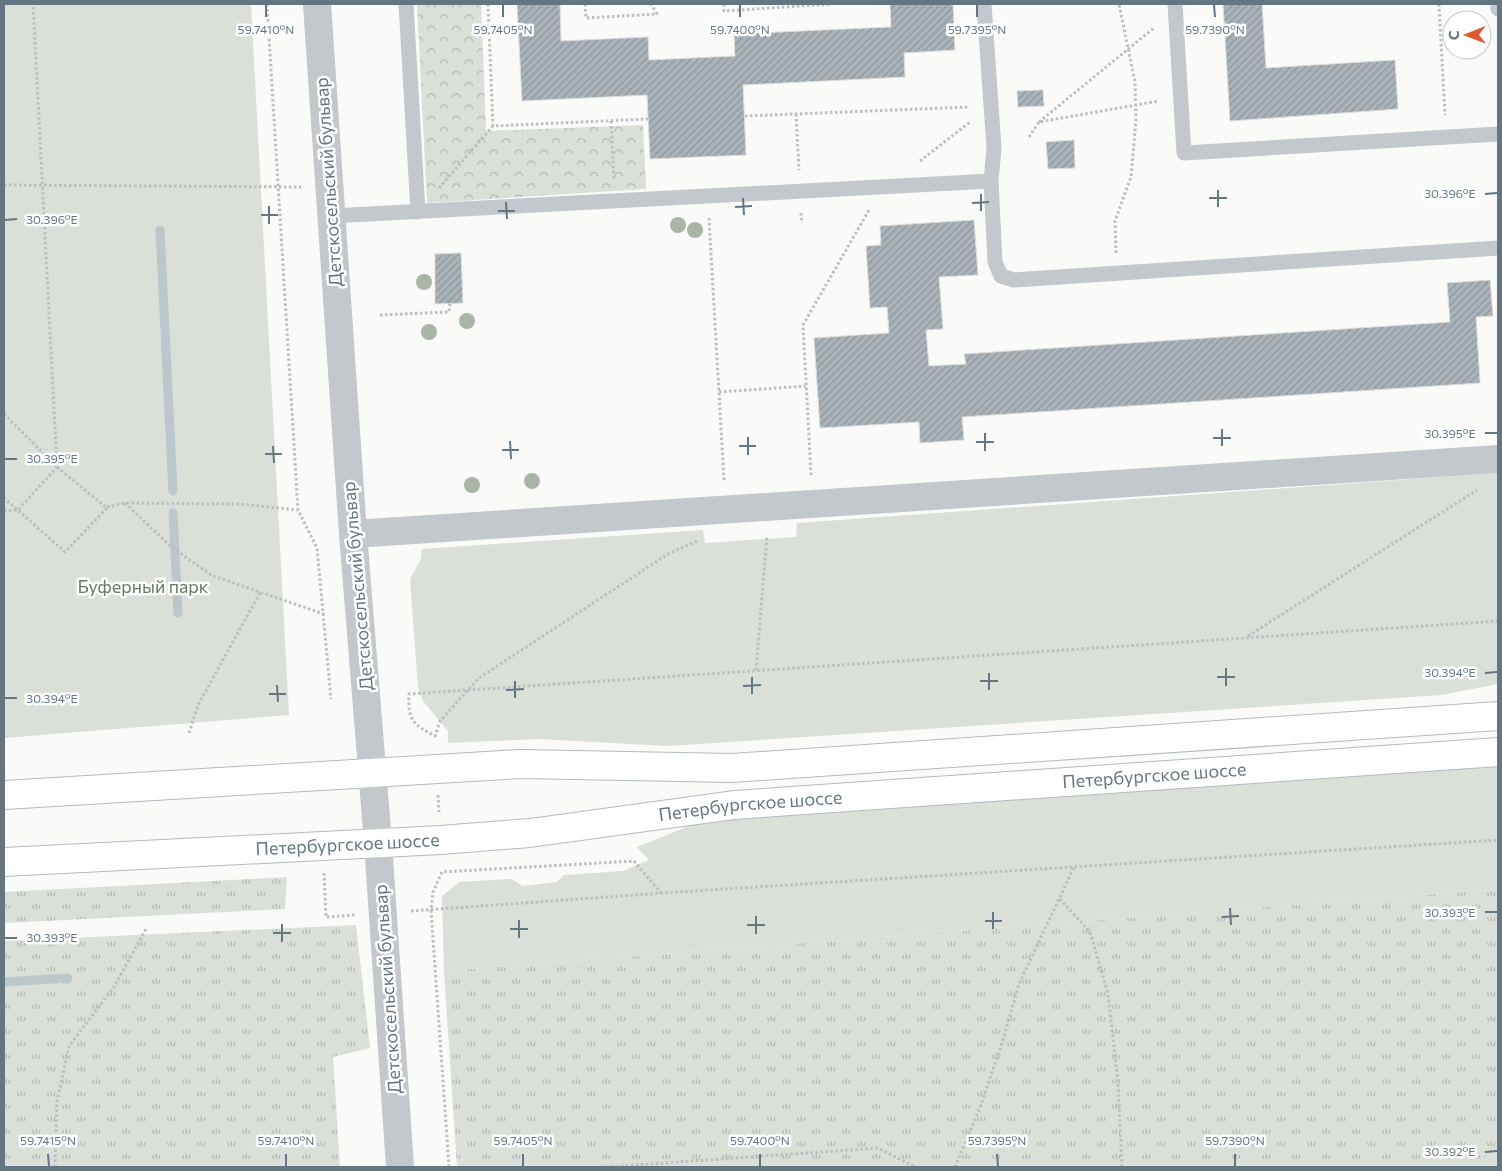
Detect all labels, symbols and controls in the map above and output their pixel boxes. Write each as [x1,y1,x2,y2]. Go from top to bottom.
north arrow [1442,10,1492,60]
text: 59.7410°N [238,22,294,36]
text: 59.7405°N [474,22,532,36]
text: 59.7400°N [710,22,770,36]
text: 59.7395°N [948,22,1006,36]
text: 59.7390°N [1185,22,1245,36]
text: С [1445,30,1462,40]
street label: Детскосельский бульвар [310,77,346,288]
text: 30.396°E [1424,186,1476,200]
text: 30.396°E [26,212,78,226]
text: 30.395°E [1424,426,1476,440]
text: 30.395°E [26,451,78,465]
street label: Детскосельский бульвар [337,481,377,692]
park label: Буферный парк [78,575,209,597]
text: 30.394°E [1424,665,1476,679]
text: 30.394°E [26,691,78,705]
street label: Петербургское шоссе [1061,757,1247,792]
street label: Петербургское шоссе [657,786,843,825]
street label: Петербургское шоссе [255,828,440,859]
street label: Детскосельский бульвар [369,884,405,1095]
text: 30.393°E [1425,905,1476,919]
text: 30.393°E [27,930,78,944]
text: 59.7415°N [20,1133,76,1147]
text: 59.7410°N [258,1133,314,1147]
text: 59.7405°N [494,1133,552,1147]
text: 59.7400°N [730,1133,790,1147]
text: 59.7395°N [968,1133,1026,1147]
text: 59.7390°N [1205,1133,1265,1147]
text: 30.392°E [1425,1144,1475,1158]

